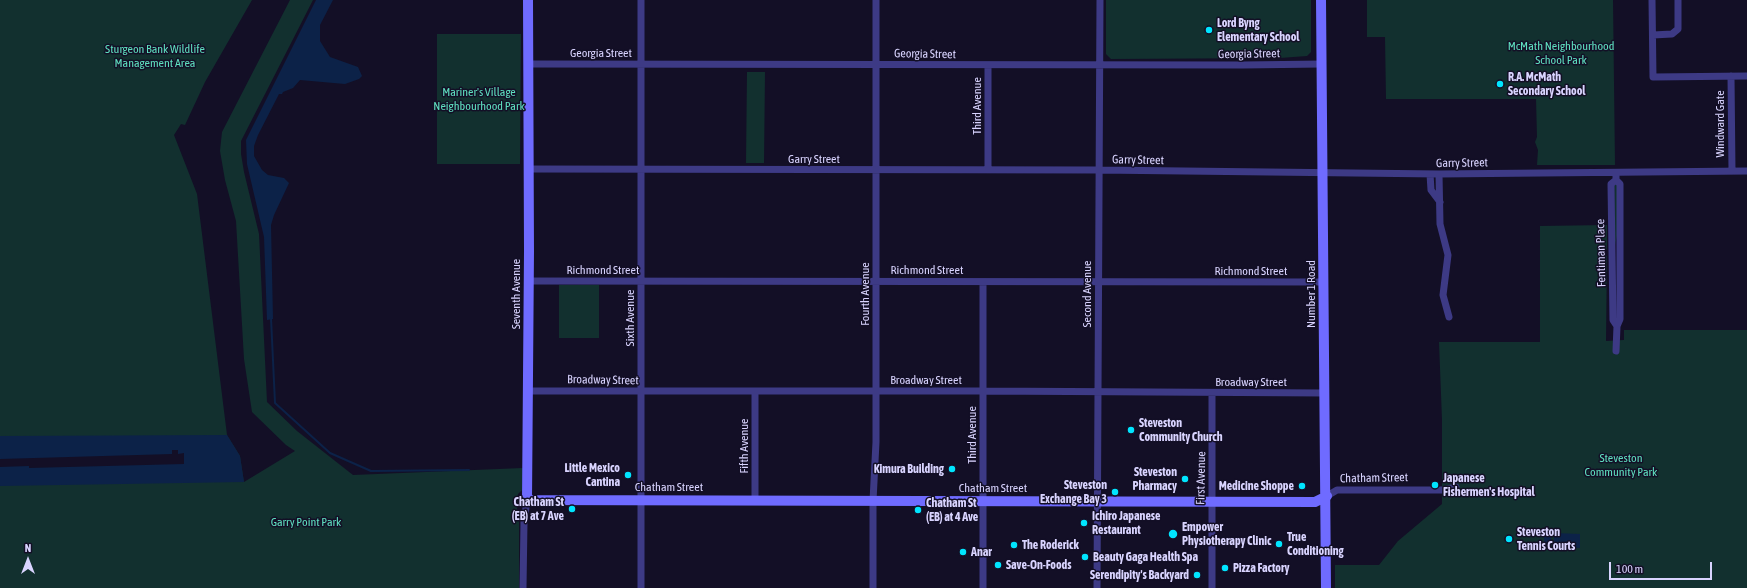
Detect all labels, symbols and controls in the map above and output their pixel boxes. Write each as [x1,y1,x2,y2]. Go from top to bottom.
place label: Lord Byng Elementary School [1217,16,1299,44]
marker: Lord Byng Elementary School [1204,25,1214,35]
park label: McMath Neighbourhood School Park [1508,39,1614,67]
park label: Sturgeon Bank Wildlife Management Area [105,42,205,70]
street label: Georgia Street [570,46,632,60]
street label: Georgia Street [894,46,956,62]
street label: Georgia Street [1218,46,1280,62]
place label: R.A. McMath Secondary School [1508,70,1585,98]
street label: Third Avenue [970,77,984,135]
marker: R.A. McMath Secondary School [1495,79,1505,89]
park label: Mariner's Village Neighbourhood Park [433,85,525,113]
street label: Windward Gate [1713,90,1727,158]
street label: Garry Street [788,152,840,166]
street label: Garry Street [1112,152,1164,168]
street label: Garry Street [1436,155,1488,171]
street label: Fentiman Place [1593,219,1609,287]
street label: Seventh Avenue [509,259,523,329]
street label: Number 1 Road [1304,260,1318,328]
street label: Second Avenue [1080,261,1094,327]
street label: Fourth Avenue [858,262,872,326]
street label: Richmond Street [567,263,639,277]
street label: Richmond Street [891,263,963,277]
street label: Richmond Street [1215,264,1287,278]
street label: Sixth Avenue [623,290,637,346]
street label: Broadway Street [567,372,639,388]
street label: Broadway Street [890,373,962,387]
street label: Broadway Street [1215,375,1287,389]
street label: Third Avenue [965,406,979,464]
place label: Steveston Community Church [1139,416,1223,444]
street label: Fifth Avenue [737,418,751,474]
marker: Steveston Community Church [1126,425,1136,435]
street label: First Avenue [1193,451,1209,505]
park label: Steveston Community Park [1585,451,1657,479]
place label: Little Mexico Cantina [564,461,620,489]
place label: Kimura Building [874,462,944,476]
marker: Kimura Building [947,464,957,474]
place label: Steveston Pharmacy [1133,465,1177,493]
marker: Little Mexico Cantina [623,470,633,480]
street label: Chatham Street [1340,470,1408,486]
place label: Japanese Fishermen's Hospital [1443,471,1535,499]
marker: Steveston Pharmacy [1180,474,1190,484]
place label: Steveston Exchange Bay 3 [1040,478,1107,506]
place label: Medicine Shoppe [1219,479,1294,493]
street label: Chatham Street [635,480,703,494]
marker: Japanese Fishermen's Hospital [1430,480,1440,490]
street label: Chatham Street [959,481,1027,495]
marker: Medicine Shoppe [1297,481,1307,491]
marker: Steveston Exchange Bay 3 [1110,487,1120,497]
place label: Chatham St (EB) at 7 Ave [512,495,564,523]
place label: Chatham St (EB) at 4 Ave [926,496,978,524]
marker: Chatham St (EB) at 7 Ave [567,504,577,514]
marker: Chatham St (EB) at 4 Ave [913,505,923,515]
place label: Ichiro Japanese Restaurant [1092,509,1161,537]
park label: Garry Point Park [271,515,341,529]
marker: Ichiro Japanese Restaurant [1079,518,1089,528]
place label: Empower Physiotherapy Clinic [1182,520,1271,548]
place label: Steveston Tennis Courts [1517,525,1575,553]
marker: Empower Physiotherapy Clinic [1167,528,1179,540]
place label: True Conditioning [1287,530,1344,558]
marker: Steveston Tennis Courts [1504,534,1514,544]
place label: The Roderick [1022,538,1079,552]
marker: True Conditioning [1274,539,1284,549]
north arrow [8,540,48,580]
marker: The Roderick [1009,540,1019,550]
text: N [25,542,31,554]
place label: Anar [971,545,992,559]
marker: Anar [958,547,968,557]
place label: Beauty Gaga Health Spa [1093,550,1198,564]
marker: Beauty Gaga Health Spa [1080,552,1090,562]
scale bar [1611,554,1714,580]
place label: Save-On-Foods [1006,558,1072,572]
marker: Save-On-Foods [993,560,1003,570]
place label: Pizza Factory [1233,561,1289,575]
text: 100 m [1616,562,1643,576]
marker: Pizza Factory [1220,563,1230,573]
place label: Serendipity's Backyard [1090,568,1189,582]
marker: Serendipity's Backyard [1192,570,1202,580]

